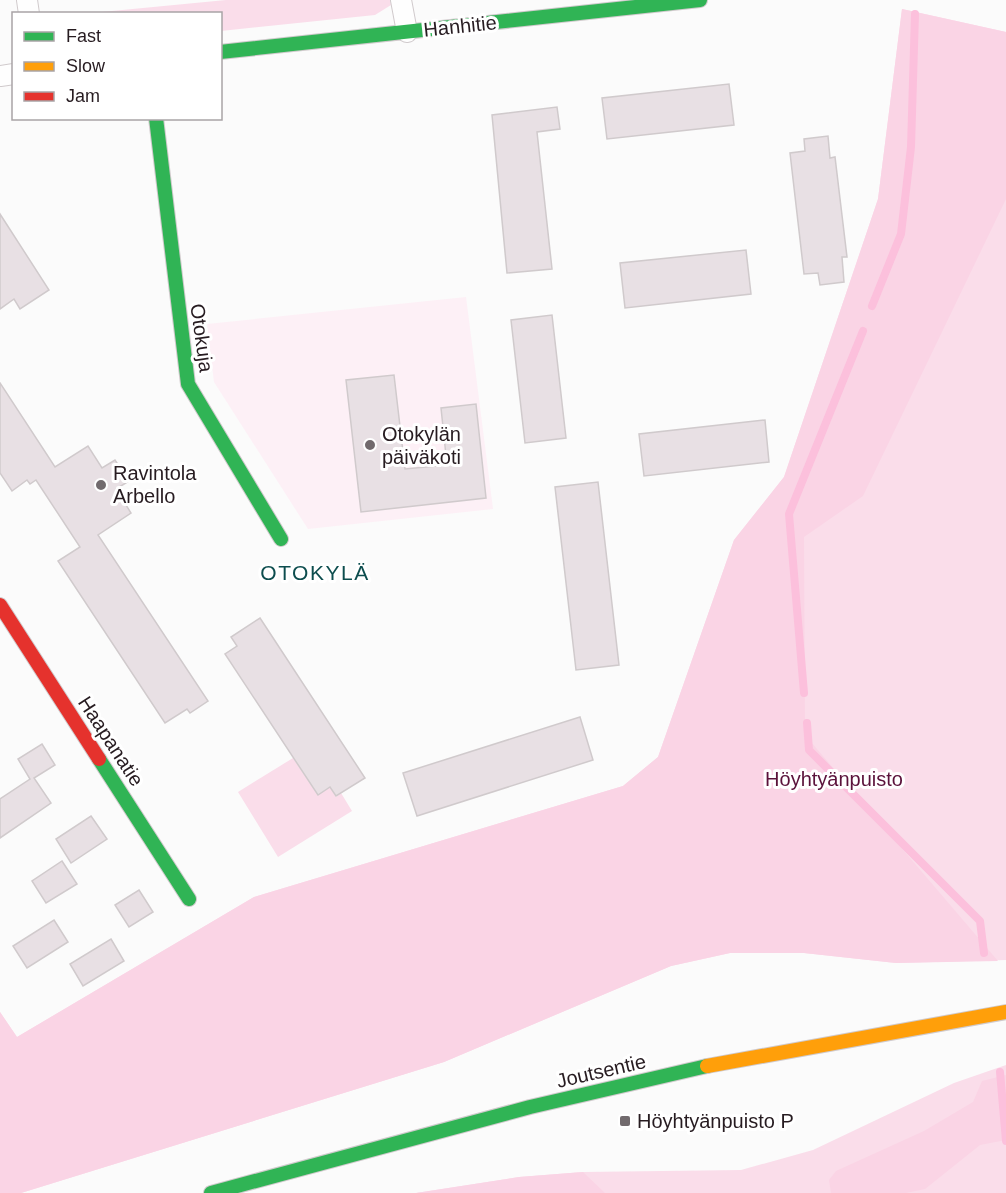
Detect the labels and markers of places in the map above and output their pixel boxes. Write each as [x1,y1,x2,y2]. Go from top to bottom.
place label: Otokylän päiväkoti [382,423,461,468]
marker: Otokylän päiväkoti [363,438,377,452]
place label: Ravintola Arbello [113,462,197,507]
marker: Ravintola Arbello [94,478,108,492]
place label: Höyhtyänpuisto P [637,1110,794,1132]
marker: Höyhtyänpuisto P [618,1114,632,1128]

